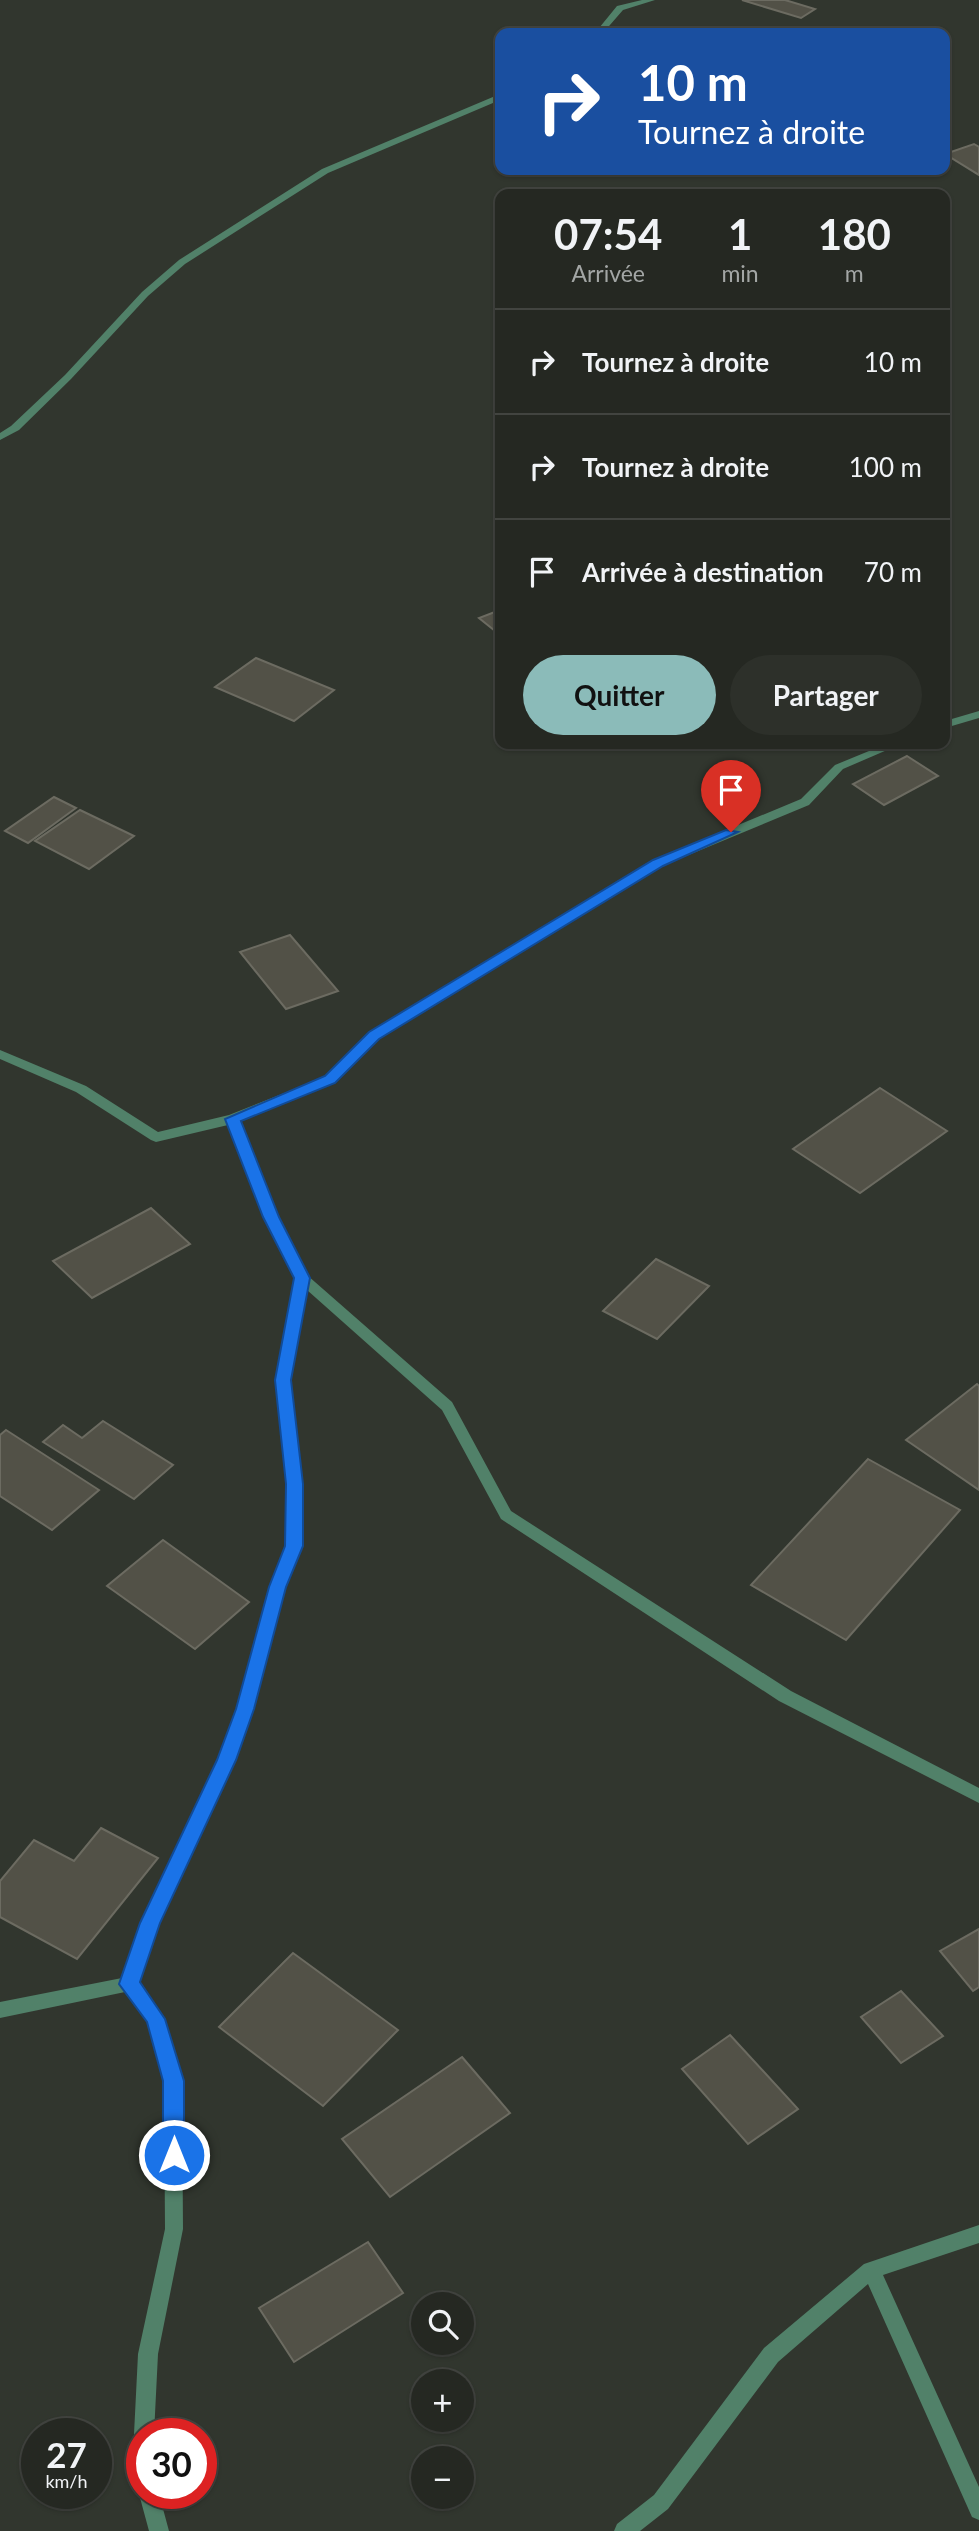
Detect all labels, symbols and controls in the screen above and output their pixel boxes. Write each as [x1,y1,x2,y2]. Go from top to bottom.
text: 10 m [638,53,748,111]
icon: right [523,56,614,147]
text: Tournez à droite [638,112,865,151]
text: 07:54 [554,209,662,259]
text: 1 [728,209,752,259]
text: 180 [818,209,891,259]
text: Arrivée [571,259,645,287]
text: min [721,259,759,287]
text: m [845,259,864,287]
icon: right [523,343,561,381]
text: Tournez à droite [582,346,769,378]
text: 10 m [864,346,922,378]
icon: right [523,448,561,486]
text: Tournez à droite [582,451,769,483]
text: 100 m [849,451,922,483]
icon: arrive [523,553,561,591]
text: Arrivée à destination [582,556,824,588]
text: 70 m [864,556,922,588]
button: Quitter [523,655,716,735]
button: Partager [730,655,922,735]
pin [701,760,761,832]
icon: arrive [712,771,750,809]
position arrow [137,2118,211,2192]
map controls [411,2292,474,2509]
button: search [411,2292,474,2355]
button: + [411,2369,474,2432]
speed limit sign: 30 [126,2418,217,2509]
text: 27 [46,2433,87,2475]
button: − [411,2446,474,2509]
text: km/h [45,2470,88,2492]

